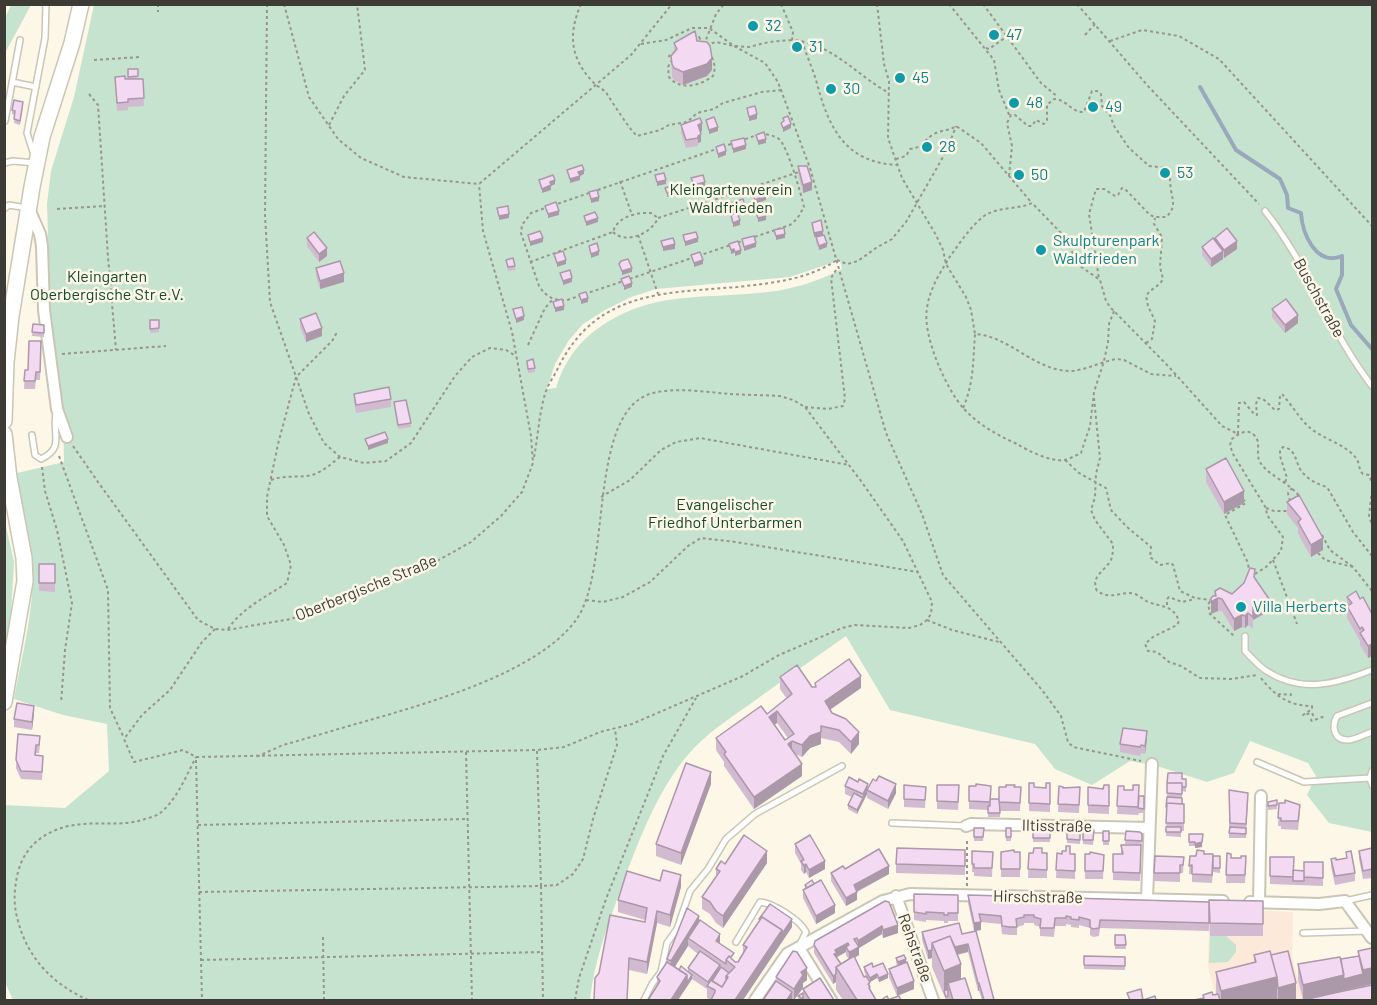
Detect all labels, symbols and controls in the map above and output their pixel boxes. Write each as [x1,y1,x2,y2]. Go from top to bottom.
place label: 32 [765,16,782,36]
marker: 32 [746,19,760,33]
place label: 47 [1006,25,1022,45]
marker: 47 [987,28,1001,42]
place label: 31 [809,37,823,57]
marker: 31 [790,40,804,54]
place label: 45 [912,68,929,88]
marker: 45 [893,71,907,85]
place label: 30 [843,79,860,99]
marker: 30 [824,82,838,96]
place label: 48 [1026,93,1043,113]
marker: 48 [1007,96,1021,110]
place label: 49 [1105,97,1122,117]
marker: 49 [1086,100,1100,114]
place label: 28 [939,137,956,157]
marker: 28 [920,140,934,154]
place label: 53 [1177,163,1193,183]
place label: 50 [1031,165,1048,185]
marker: 53 [1158,166,1172,180]
marker: 50 [1012,168,1026,182]
park label: Kleingartenverein Waldfrieden [670,180,792,218]
place label: Skulpturenpark Waldfrieden [1053,231,1160,269]
marker: Skulpturenpark Waldfrieden [1034,243,1048,257]
street label: Buschstraße [1289,255,1349,341]
park label: Kleingarten Oberbergische Str e.V. [30,267,184,305]
park label: Evangelischer Friedhof Unterbarmen [648,495,802,533]
street label: Oberbergische Straße [292,551,440,625]
place label: Villa Herberts [1253,597,1347,617]
marker: Villa Herberts [1234,600,1248,614]
street label: Iltisstraße [1022,816,1092,836]
street label: Hirschstraße [993,887,1083,907]
street label: Rehstraße [894,911,936,985]

